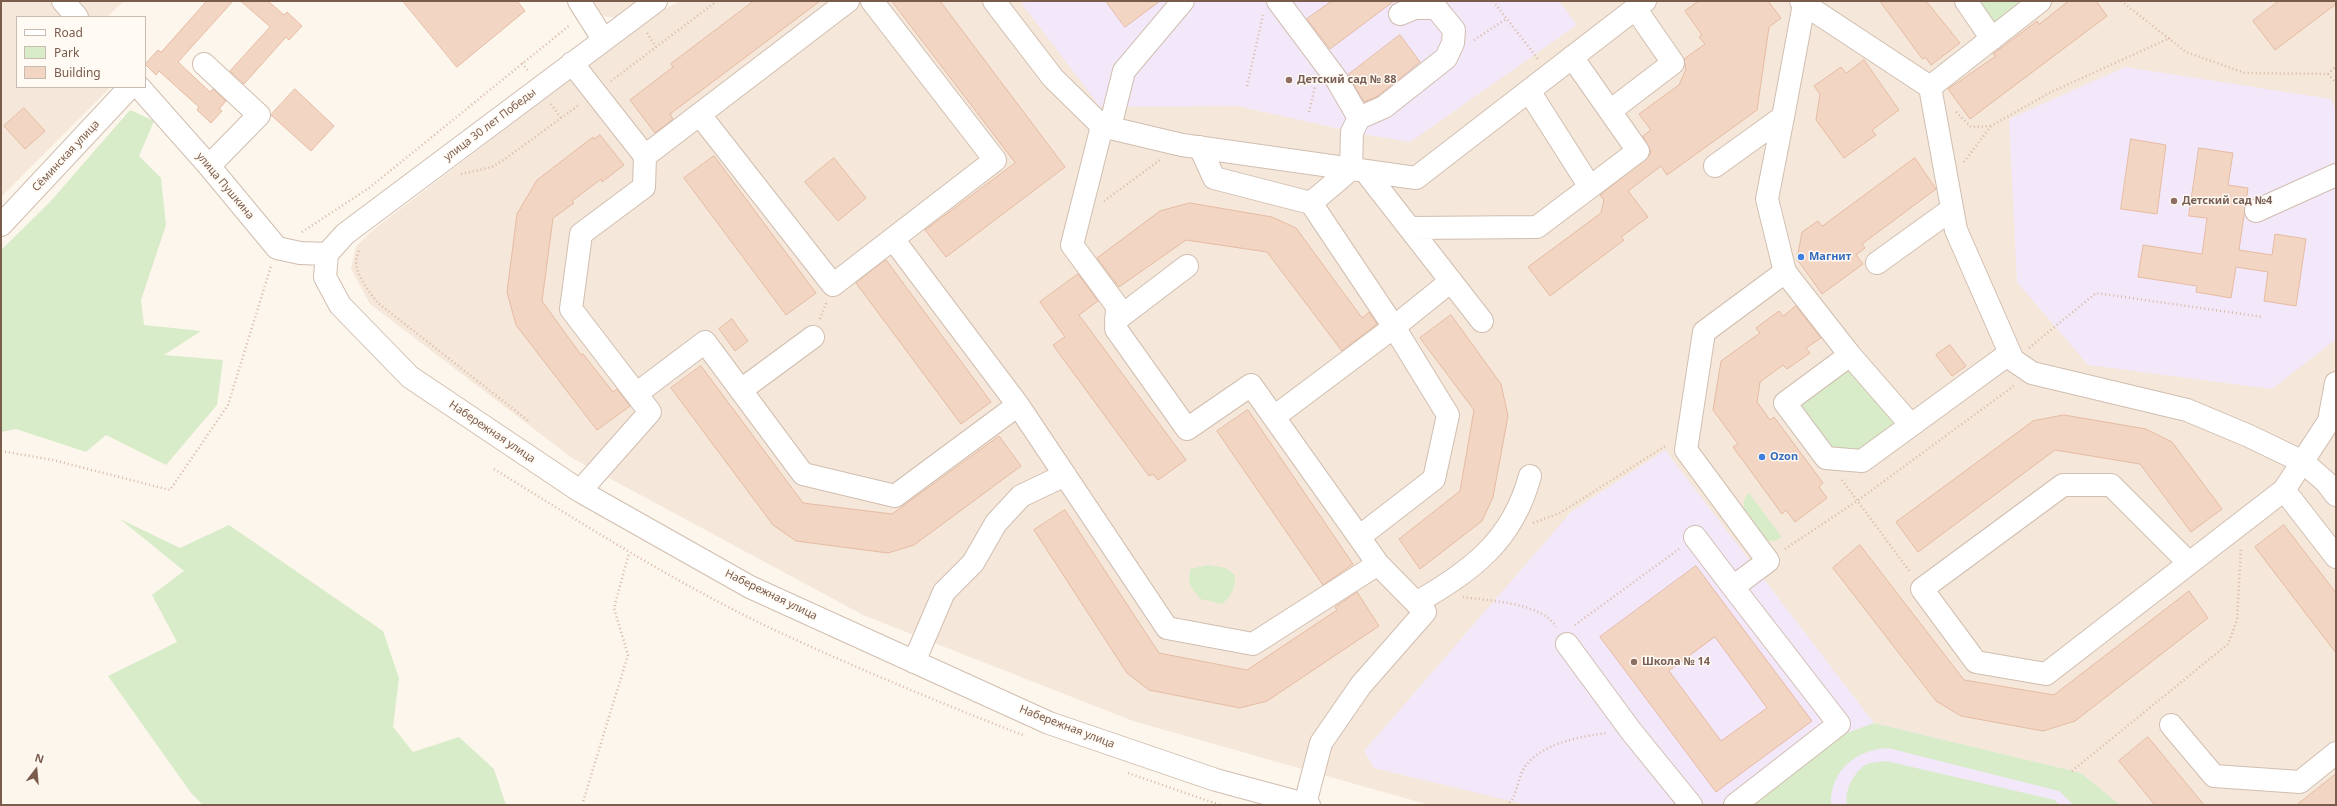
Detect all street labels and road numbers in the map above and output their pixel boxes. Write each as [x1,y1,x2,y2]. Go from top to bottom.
street label: улица 30 лет Победы [441,86,539,164]
street label: Сёминская улица [30,118,102,194]
street label: улица Пушкина [193,150,257,222]
street label: Набережная улица [446,398,538,466]
street label: Набережная улица [723,567,819,623]
street label: Набережная улица [1017,703,1117,751]

